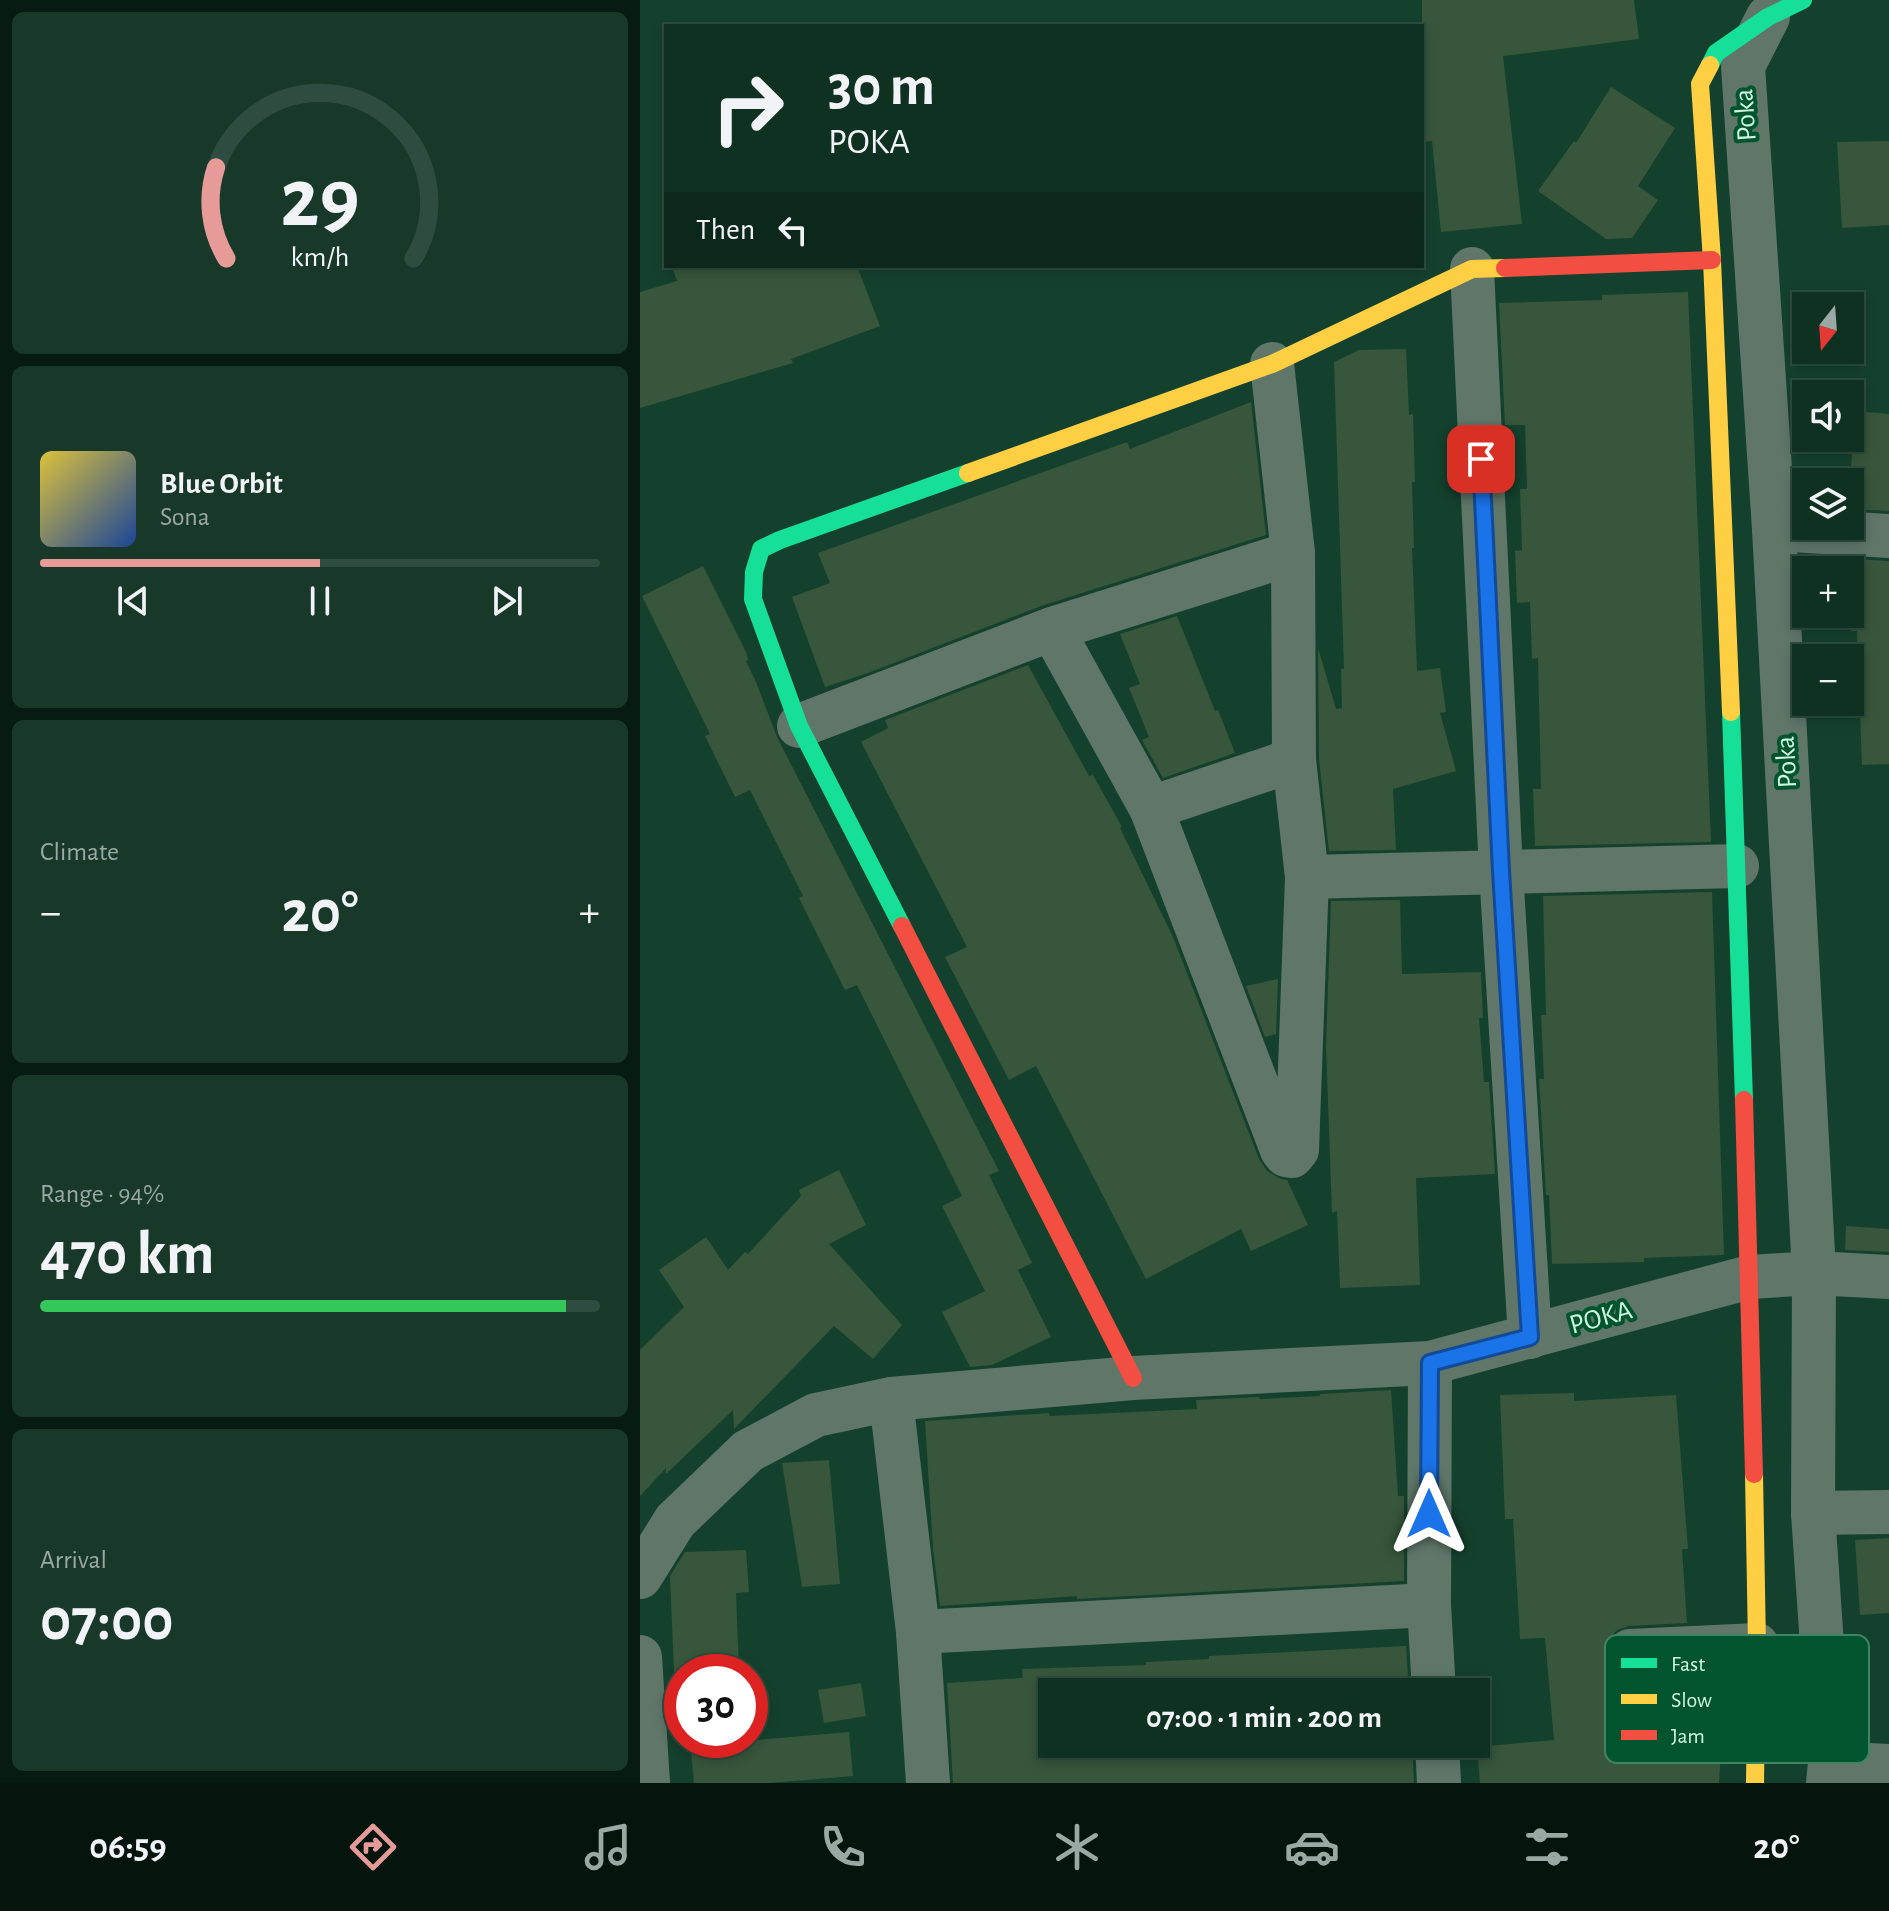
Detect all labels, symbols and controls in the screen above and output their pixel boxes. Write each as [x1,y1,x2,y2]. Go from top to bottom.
icon: right [696,56,800,160]
text: 30 m [828,59,935,115]
street label: Poka [1730,88,1762,142]
text: POKA [828,124,910,160]
text: 29 [280,158,360,242]
icon: left [771,208,815,252]
text: Then [696,215,755,245]
text: km/h [291,243,349,272]
north arrow [1792,292,1864,364]
map controls [1792,292,1864,716]
button: sound [1792,380,1864,452]
pin [1447,425,1515,493]
icon: arrive [1459,437,1503,481]
button: layers [1792,468,1864,540]
text: Blue Orbit [160,469,283,499]
text: Sona [160,504,210,530]
button: + [1792,556,1864,628]
icon: previous [111,579,155,623]
icon: pause [298,579,342,623]
icon: next [485,579,529,623]
button: − [1792,644,1864,716]
street label: Poka [1772,735,1802,789]
text: Climate [40,839,119,865]
text: 20° [281,883,359,943]
text: − [40,891,61,935]
text: + [579,891,600,935]
text: Range · 94% [40,1181,164,1207]
text: 470 km [40,1225,215,1285]
street label: POKA [1567,1296,1635,1340]
position arrow [1387,1472,1471,1556]
text: Arrival [40,1547,107,1573]
text: 07:00 [40,1591,173,1651]
legend [1605,1635,1869,1763]
text: Fast [1671,1653,1705,1675]
speed limit sign: 30 [664,1654,768,1758]
text: Slow [1671,1689,1712,1711]
text: 07:00 · 1 min · 200 m [1146,1703,1382,1733]
text: Jam [1671,1725,1705,1747]
icon: directions [345,1819,401,1875]
icon: music [580,1819,636,1875]
icon: phone [815,1819,871,1875]
icon: climate [1049,1819,1105,1875]
icon: car [1284,1819,1340,1875]
icon: filters [1519,1819,1575,1875]
text: 06:59 [89,1829,167,1865]
text: 20° [1753,1829,1800,1865]

